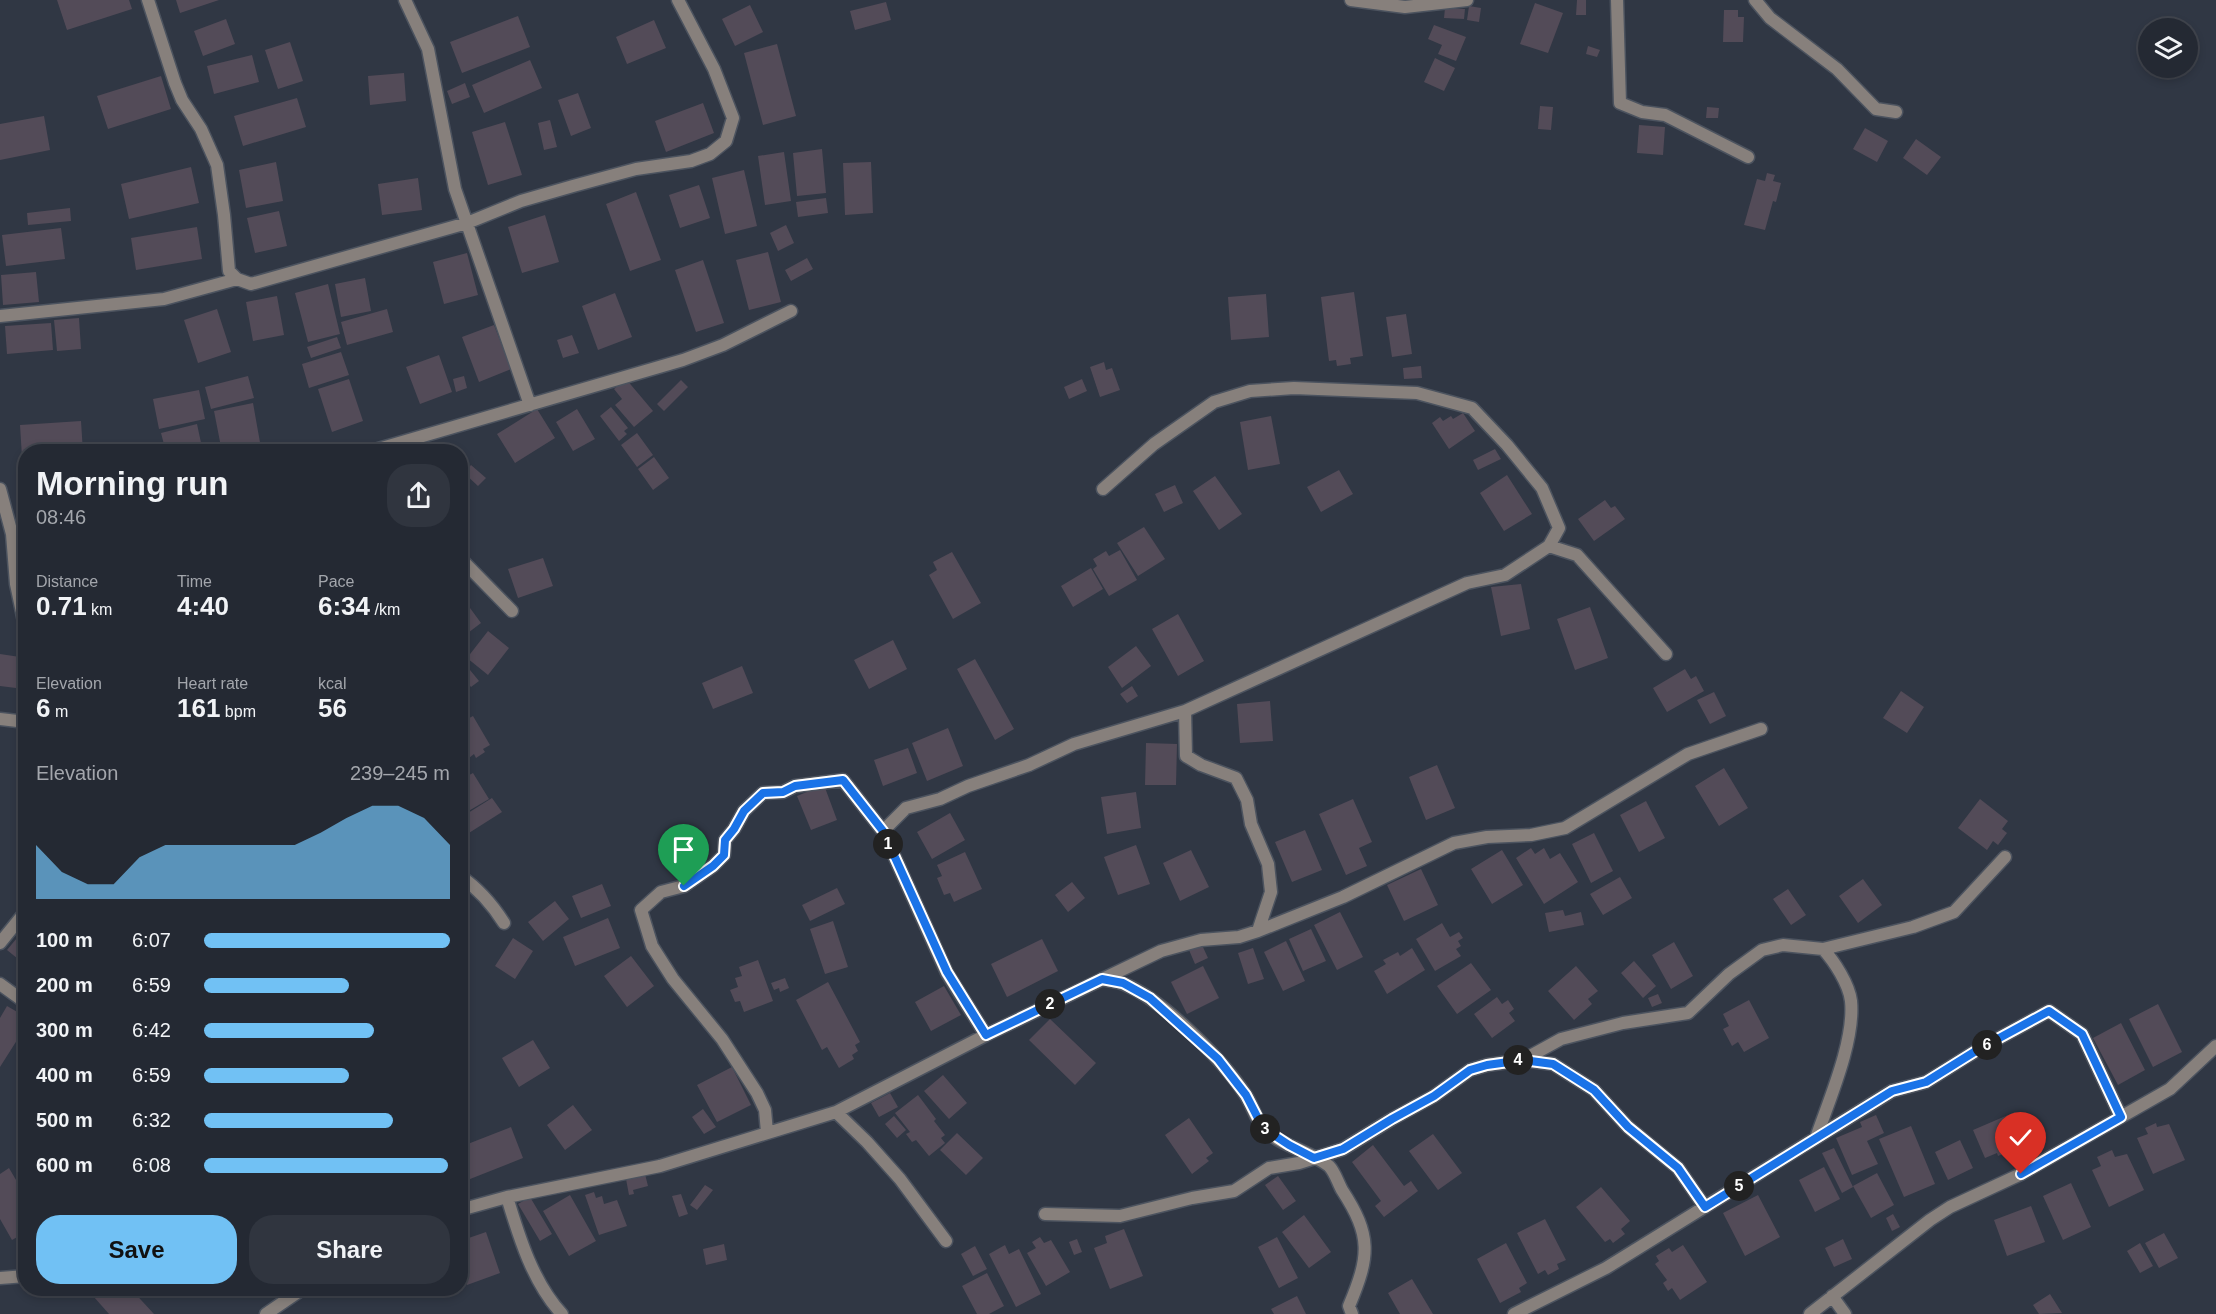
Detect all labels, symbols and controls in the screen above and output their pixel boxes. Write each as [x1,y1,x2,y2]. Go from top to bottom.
map controls [2138,18,2198,78]
button: layers [2138,18,2198,78]
button: share [387,464,450,527]
text: Morning run [36,465,228,502]
text: 08:46 [36,506,86,528]
text: Distance [36,573,98,590]
text: Time [177,573,212,590]
text: Pace [318,573,354,590]
text: 0.71 [36,591,87,621]
text: 4:40 [177,591,229,621]
text: 6:34 [318,591,370,621]
text: km [87,601,112,618]
text: /km [370,601,400,618]
text: Elevation [36,675,102,692]
text: Heart rate [177,675,248,692]
text: kcal [318,675,346,692]
text: 6 [36,693,50,723]
text: 161 [177,693,220,723]
text: 56 [318,693,347,723]
text: m [50,703,68,720]
text: bpm [220,703,256,720]
text: Elevation [36,762,118,784]
text: 239–245 m [350,762,450,784]
pin [658,824,709,886]
pin: 1 [873,829,903,859]
icon: arrive [667,833,700,866]
text: 1 [884,835,892,852]
text: 100 m [36,929,93,951]
text: 6:07 [132,929,171,951]
text: 200 m [36,974,93,996]
text: 6:59 [132,974,171,996]
pin: 2 [1035,989,1065,1019]
text: 2 [1046,995,1054,1012]
text: 300 m [36,1019,93,1041]
text: 6:42 [132,1019,171,1041]
pin: 6 [1972,1030,2002,1060]
text: 6 [1983,1036,1991,1053]
pin: 4 [1503,1045,1533,1075]
text: 4 [1514,1051,1522,1068]
text: 400 m [36,1064,93,1086]
text: 6:59 [132,1064,171,1086]
text: 500 m [36,1109,93,1131]
text: 6:32 [132,1109,171,1131]
pin [1995,1112,2046,1174]
pin: 3 [1250,1114,1280,1144]
text: 3 [1261,1120,1269,1137]
icon: check [2004,1121,2037,1154]
text: 600 m [36,1154,93,1176]
text: 6:08 [132,1154,171,1176]
pin: 5 [1724,1171,1754,1201]
text: 5 [1735,1177,1743,1194]
button: Save [36,1215,237,1284]
button: Share [249,1215,450,1284]

